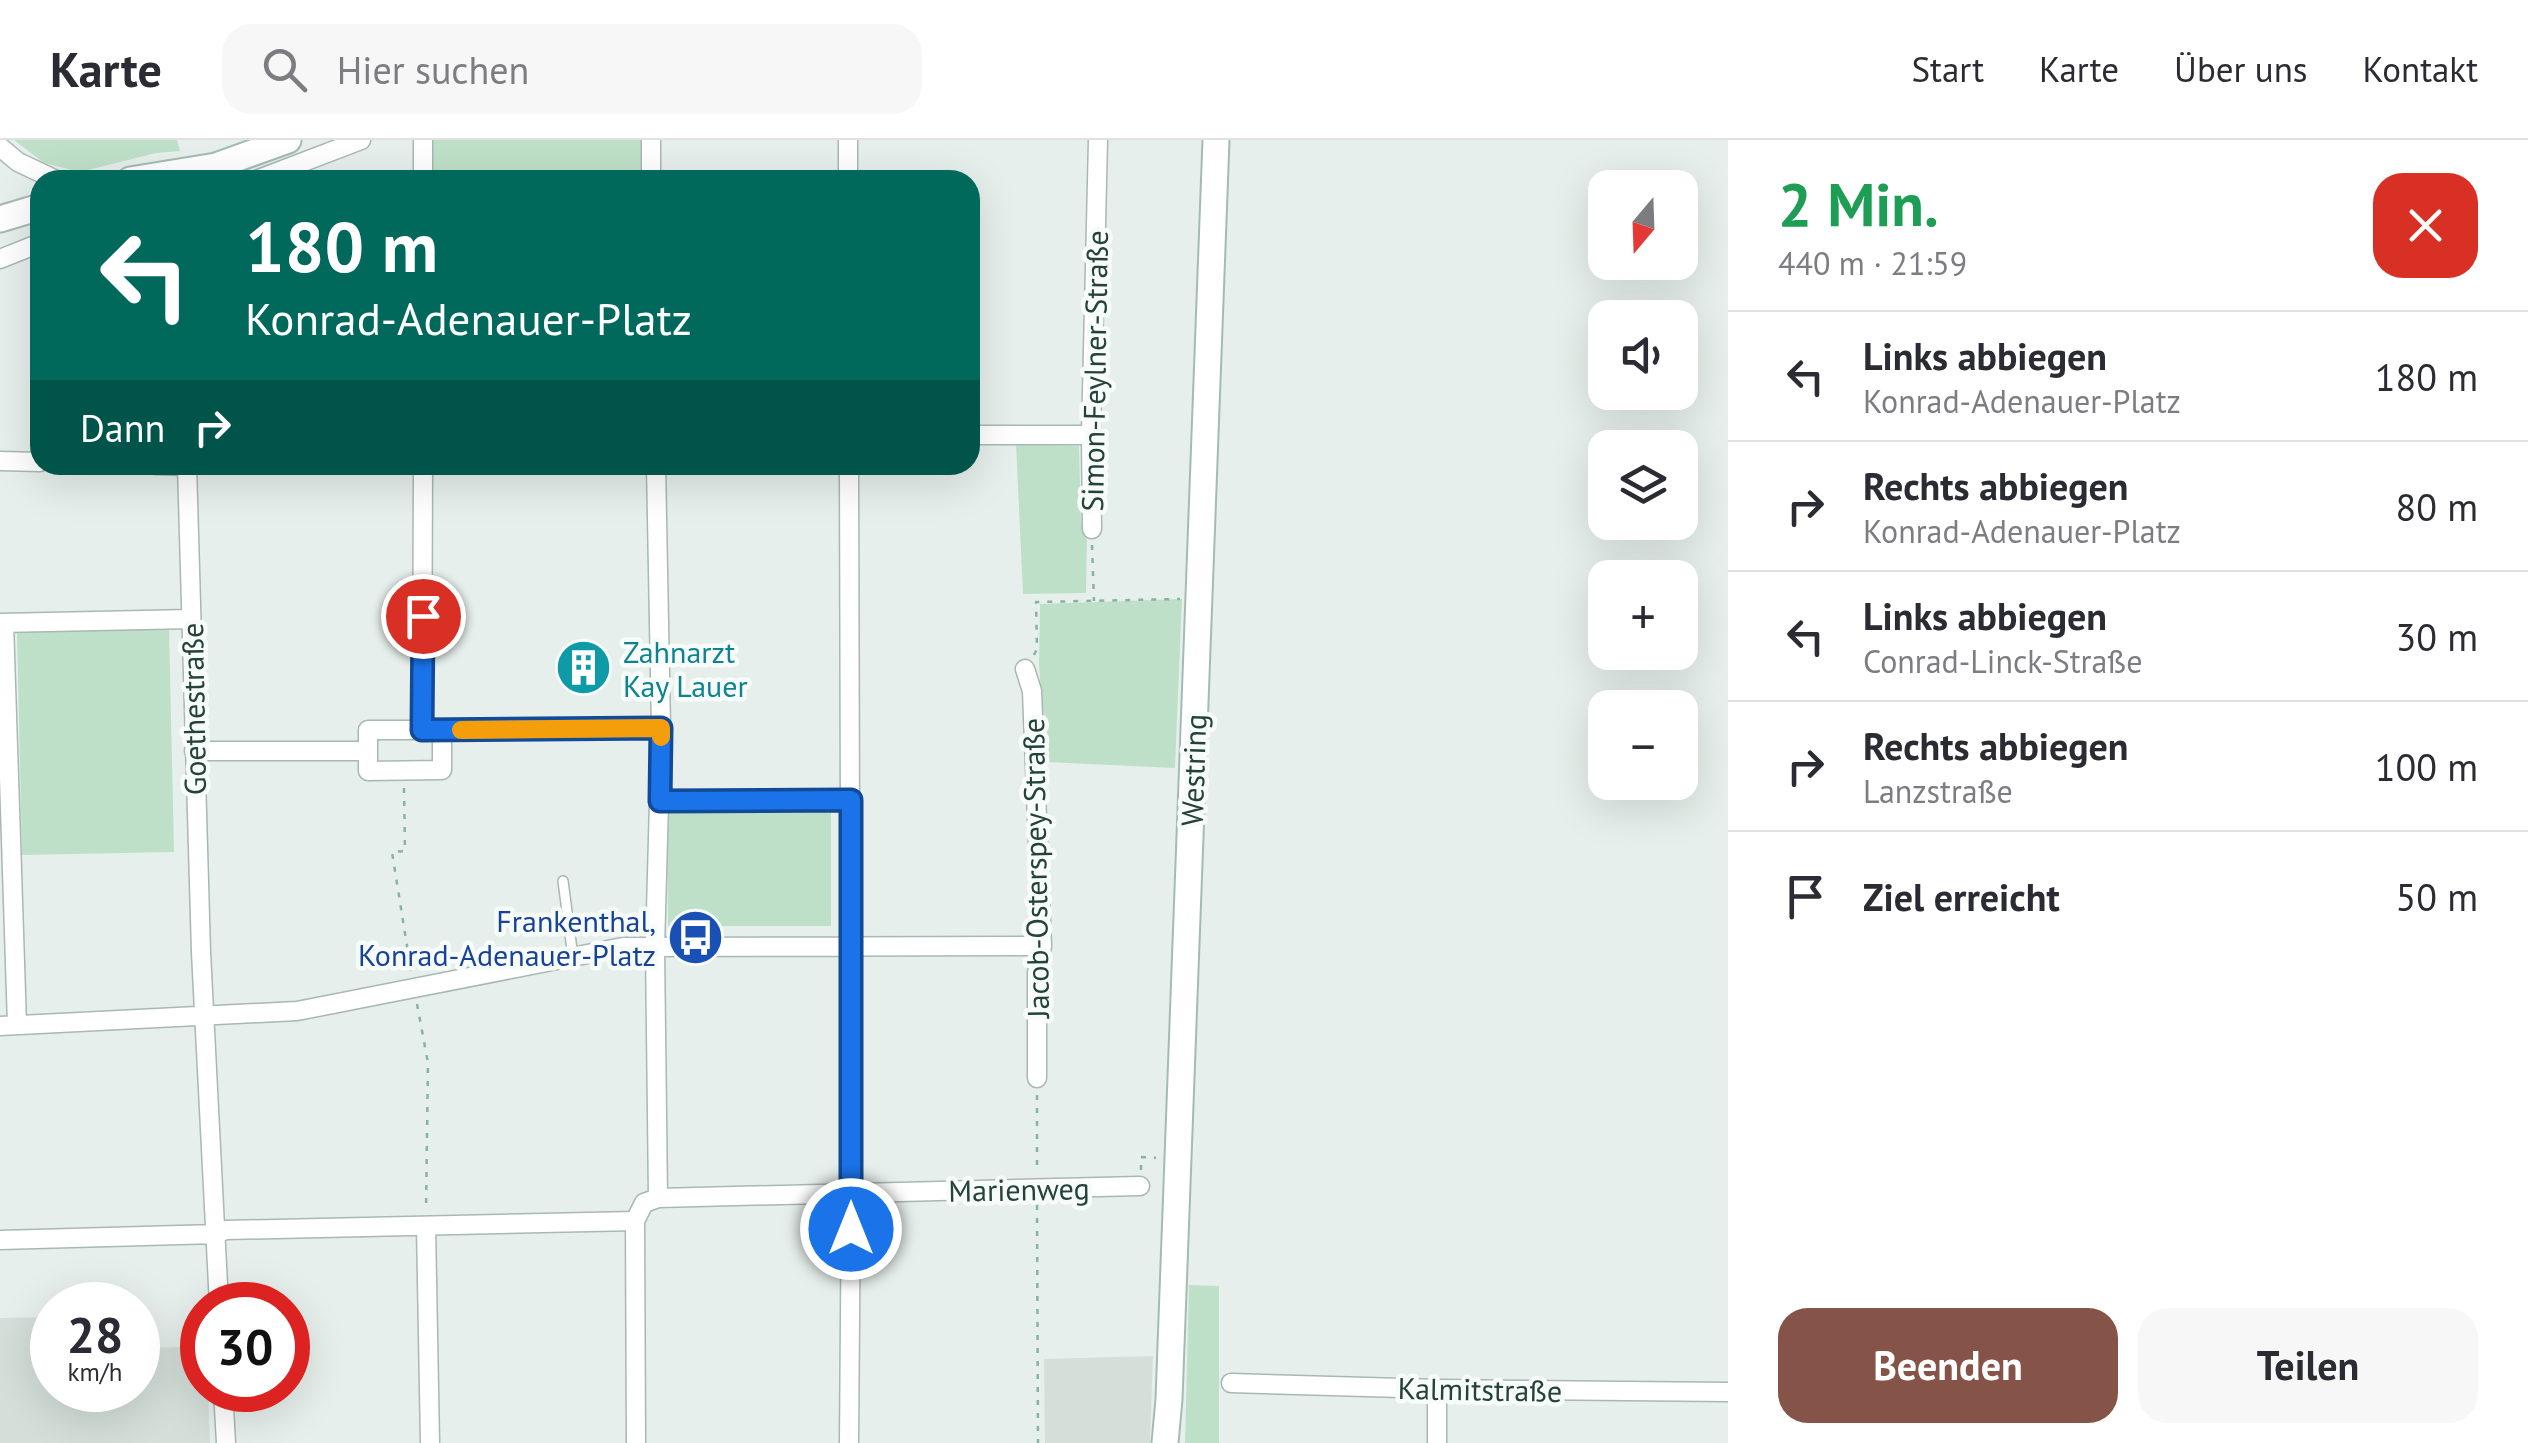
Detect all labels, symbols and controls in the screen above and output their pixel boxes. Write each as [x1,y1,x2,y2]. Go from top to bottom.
search box [222,24,922,114]
text: Karte [50,38,162,100]
icon: search [257,42,312,97]
text: Hier suchen [337,45,529,94]
text: Start [1911,46,1984,92]
text: Karte [2039,46,2119,92]
text: Über uns [2174,46,2308,92]
text: Kontakt [2363,46,2478,92]
text: 2 Min. [1778,165,1939,243]
north arrow [1588,170,1698,280]
map controls [1588,170,1698,800]
button: close [2373,173,2478,278]
text: 180 m [245,201,438,291]
icon: left [80,210,210,340]
street label: Simon-Feylner-Straße [1072,230,1116,512]
text: 440 m · 21:59 [1778,242,1967,284]
text: Konrad-Adenauer-Platz [245,289,692,347]
button: sound [1588,300,1698,410]
text: Links abbiegen [1863,331,2107,380]
icon: left [1778,349,1833,404]
text: 180 m [2375,352,2478,401]
text: Konrad-Adenauer-Platz [1863,380,2181,422]
icon: right [185,400,240,455]
text: Dann [80,403,165,452]
button: layers [1588,430,1698,540]
text: Rechts abbiegen [1863,461,2129,510]
icon: right [1778,479,1833,534]
text: 80 m [2396,482,2478,531]
text: Konrad-Adenauer-Platz [1863,510,2181,552]
button: + [1588,560,1698,670]
pin [381,574,466,659]
icon: arrive [396,589,451,644]
text: Links abbiegen [1863,591,2107,640]
icon: left [1778,609,1833,664]
text: 30 m [2396,612,2478,661]
street label: Goethestraße [172,622,214,796]
place label: Zahnarzt Kay Lauer [623,632,748,705]
building icon: Zahnarzt Kay Lauer [554,638,614,698]
text: Conrad-Linck-Straße [1863,640,2143,682]
button: − [1588,690,1698,800]
street label: Westring [1172,713,1214,827]
street label: Jacob-Osterspey-Straße [1013,717,1057,1021]
text: Rechts abbiegen [1863,721,2129,770]
icon: right [1778,739,1833,794]
text: 100 m [2375,742,2478,791]
text: Lanzstraße [1863,770,2013,812]
icon: arrive [1778,869,1833,924]
text: Ziel erreicht [1863,872,2060,921]
text: 50 m [2396,872,2478,921]
place label: Frankenthal, Konrad-Adenauer-Platz [358,901,656,974]
bus stop icon: Frankenthal, Konrad-Adenauer-Platz [665,907,725,967]
street label: Marienweg [948,1168,1090,1210]
position arrow [799,1177,903,1281]
speed limit sign: 30 [180,1282,310,1412]
text: 28 [67,1302,123,1367]
button: Beenden [1778,1308,2118,1423]
button: Teilen [2138,1308,2478,1423]
text: km/h [68,1356,122,1388]
street label: Kalmitstraße [1397,1368,1563,1410]

